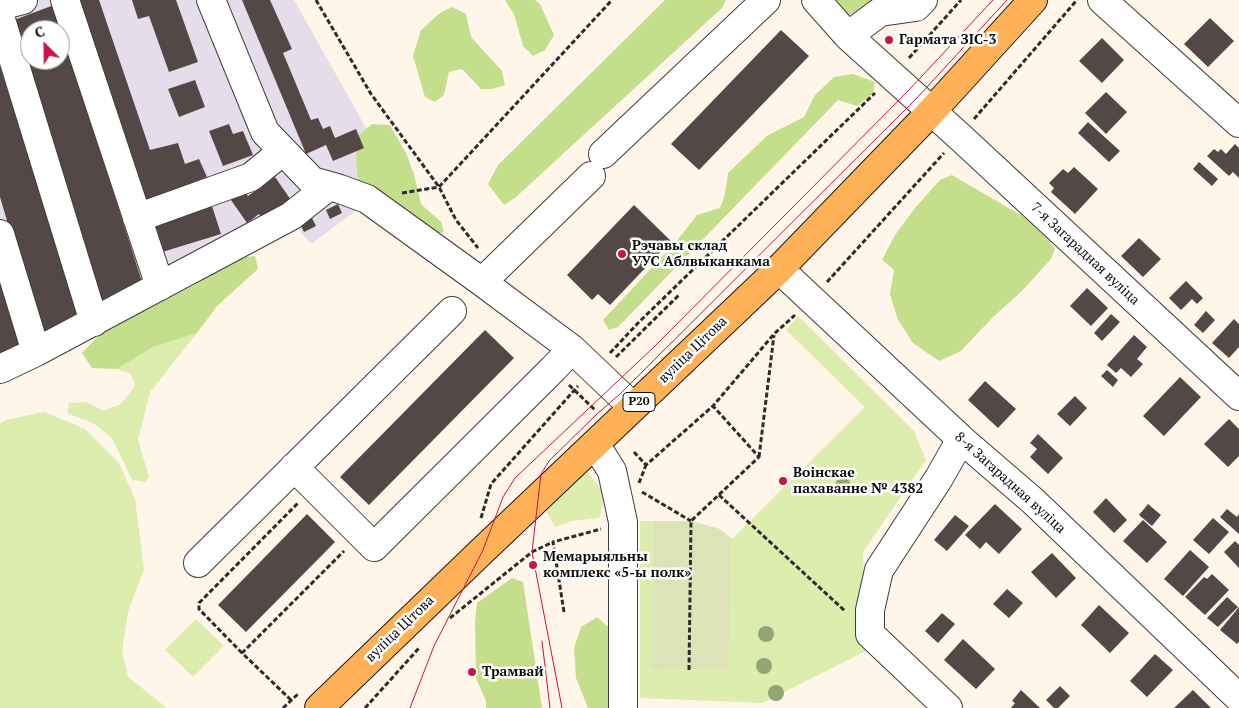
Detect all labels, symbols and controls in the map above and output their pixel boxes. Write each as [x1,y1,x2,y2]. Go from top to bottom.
north arrow [20,20,70,70]
text: С [31,21,47,42]
place label: Гармата ЗІС-3 [899,32,996,48]
marker: Гармата ЗІС-3 [883,34,895,46]
street label: 7-я Загарадная вуліца [1027,199,1143,309]
place label: Рэчавы склад УУС Аблвыканкама [632,238,770,270]
marker: Рэчавы склад УУС Аблвыканкама [616,248,628,260]
street label: вуліца Цітова [655,313,731,387]
road number: Р20 [623,392,655,412]
street label: 8-я Загарадная вуліца [951,429,1069,537]
place label: Воінскае пахаванне № 4382 [793,465,923,498]
marker: Воінскае пахаванне № 4382 [777,475,789,487]
place label: Мемарыяльны комплекс «5-ы полк» [543,549,691,582]
marker: Мемарыяльны комплекс «5-ы полк» [527,559,539,571]
street label: вуліца Цітова [362,592,438,666]
place label: Трамвай [482,664,544,680]
marker: Трамвай [466,666,478,678]

